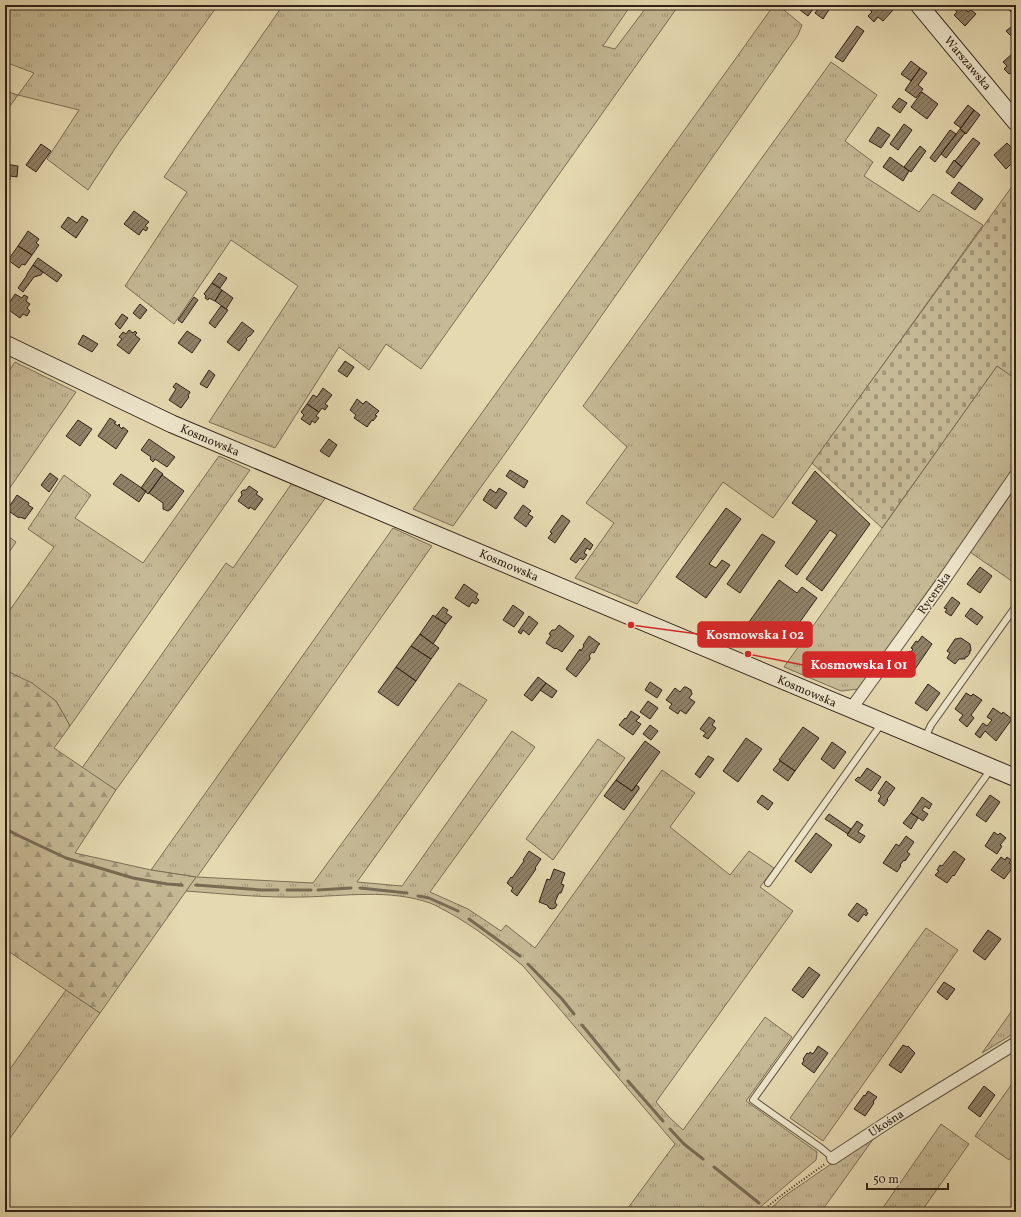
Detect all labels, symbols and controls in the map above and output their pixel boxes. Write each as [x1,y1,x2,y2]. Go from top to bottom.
street label: Warszawska [940,33,995,94]
street label: Kosmowska [177,421,242,461]
street label: Kosmowska [476,546,541,586]
street label: Rycerska [915,569,955,618]
callout: Kosmowska I 02 [698,622,812,647]
text: Kosmowska I 02 [706,627,804,645]
callout: Kosmowska I 01 [803,652,915,677]
text: Kosmowska I 01 [811,657,907,675]
street label: Kosmowska [774,672,839,712]
street label: Ukośna [866,1106,907,1141]
scale bar [867,1165,948,1191]
text: 50 m [873,1172,899,1188]

